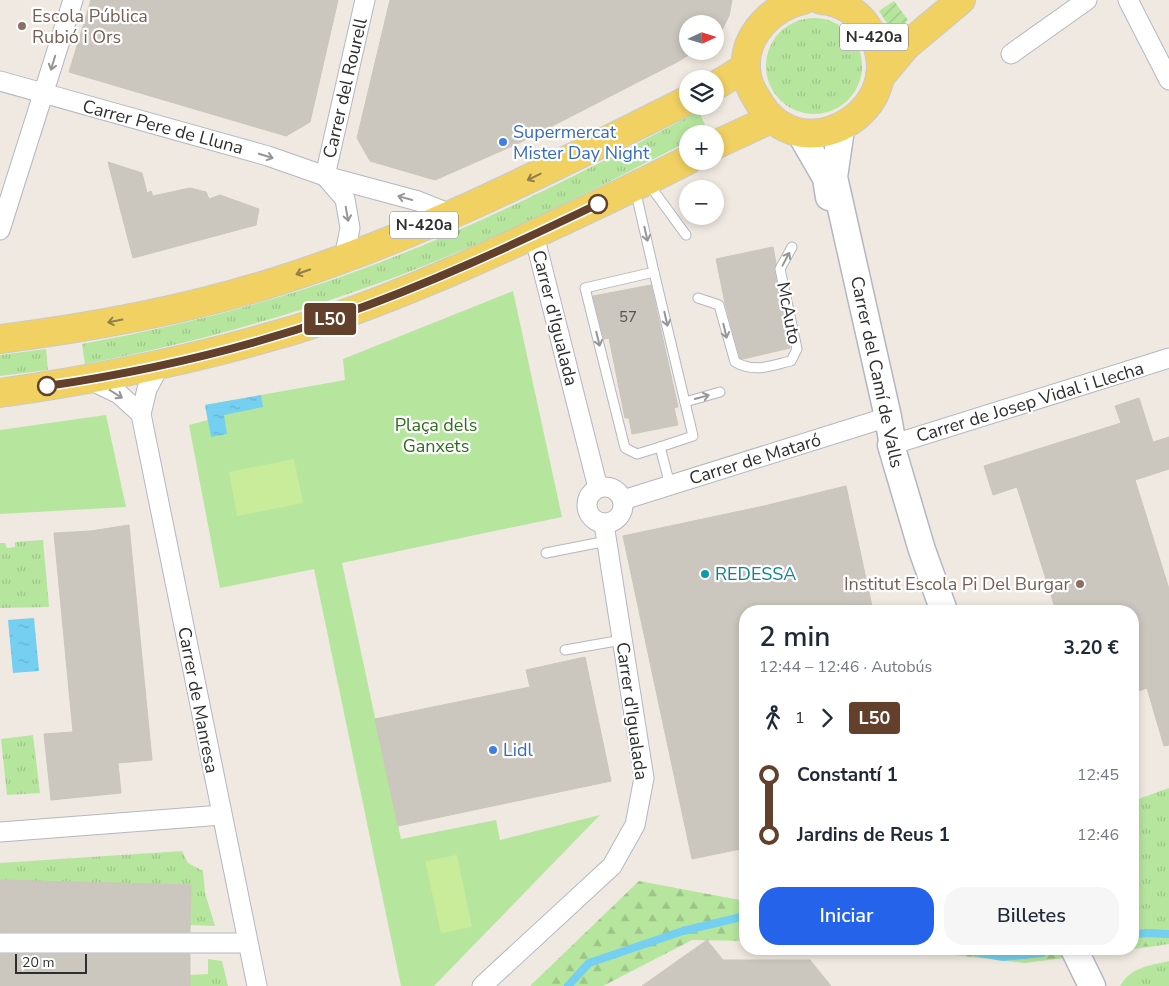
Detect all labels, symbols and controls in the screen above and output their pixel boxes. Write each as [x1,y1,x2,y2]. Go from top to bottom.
place label: Escola Pública Rubió i Ors [32,4,148,49]
street label: Carrer del Rourell [317,15,373,161]
north arrow [679,15,724,60]
map controls [679,15,724,225]
marker: Escola Pública Rubió i Ors [16,20,28,32]
road number: N-420a [840,24,908,51]
one-way arrow [48,55,58,71]
button: layers [679,70,724,115]
street label: Carrer Pere de Lluna [80,94,246,160]
place label: Supermercat Mister Day Night [513,120,650,165]
button: + [679,125,724,170]
marker: Supermercat Mister Day Night [497,136,509,148]
one-way arrow [258,151,274,161]
one-way arrow [527,172,542,182]
button: − [679,180,724,225]
one-way arrow [397,192,413,202]
unlabelled marker [588,194,608,214]
one-way arrow [343,205,353,221]
road number: N-420a [390,212,458,238]
one-way arrow [642,226,651,242]
street label: Carrer d'Igualada [527,248,583,388]
one-way arrow [781,253,791,267]
one-way arrow [296,268,312,277]
street label: Carrer del Camí de Valls [845,274,909,470]
street label: McAuto [771,280,807,346]
line badge: L50 [301,303,359,335]
text: L50 [314,307,346,331]
house number: 57 [619,307,637,327]
one-way arrow [662,311,671,327]
one-way arrow [107,317,123,327]
one-way arrow [721,322,730,338]
one-way arrow [594,331,603,347]
street label: Carrer de Josep Vidal i Llecha [913,356,1147,448]
unlabelled marker [37,376,57,396]
one-way arrow [109,389,123,399]
one-way arrow [694,392,710,401]
park label: Plaça dels Ganxets [395,413,477,458]
street label: Carrer de Mataró [686,428,824,490]
place label: REDESSA [715,562,796,586]
marker: REDESSA [699,568,711,580]
place label: Institut Escola Pi Del Burgar [844,572,1071,596]
marker: Institut Escola Pi Del Burgar [1074,578,1086,590]
text: 2 min [759,618,830,656]
street label: Carrer de Manresa [172,625,224,775]
text: 3.20 € [1064,635,1119,661]
street label: Carrer d'Igualada [610,641,654,781]
text: 12:44 – 12:46 · Autobús [759,656,932,678]
icon: walk [759,704,787,732]
icon: forward [813,704,841,732]
text: L50 [859,706,890,730]
text: 1 [795,707,805,729]
place label: Lidl [503,738,533,762]
marker: Lidl [487,744,499,756]
text: Constantí 1 [797,762,898,788]
text: 12:45 [1077,764,1119,786]
text: Jardins de Reus 1 [797,822,950,848]
text: 12:46 [1077,824,1119,846]
button: Iniciar [759,887,934,945]
button: Billetes [944,887,1119,945]
scale bar [15,951,88,974]
text: 20 m [22,953,54,972]

